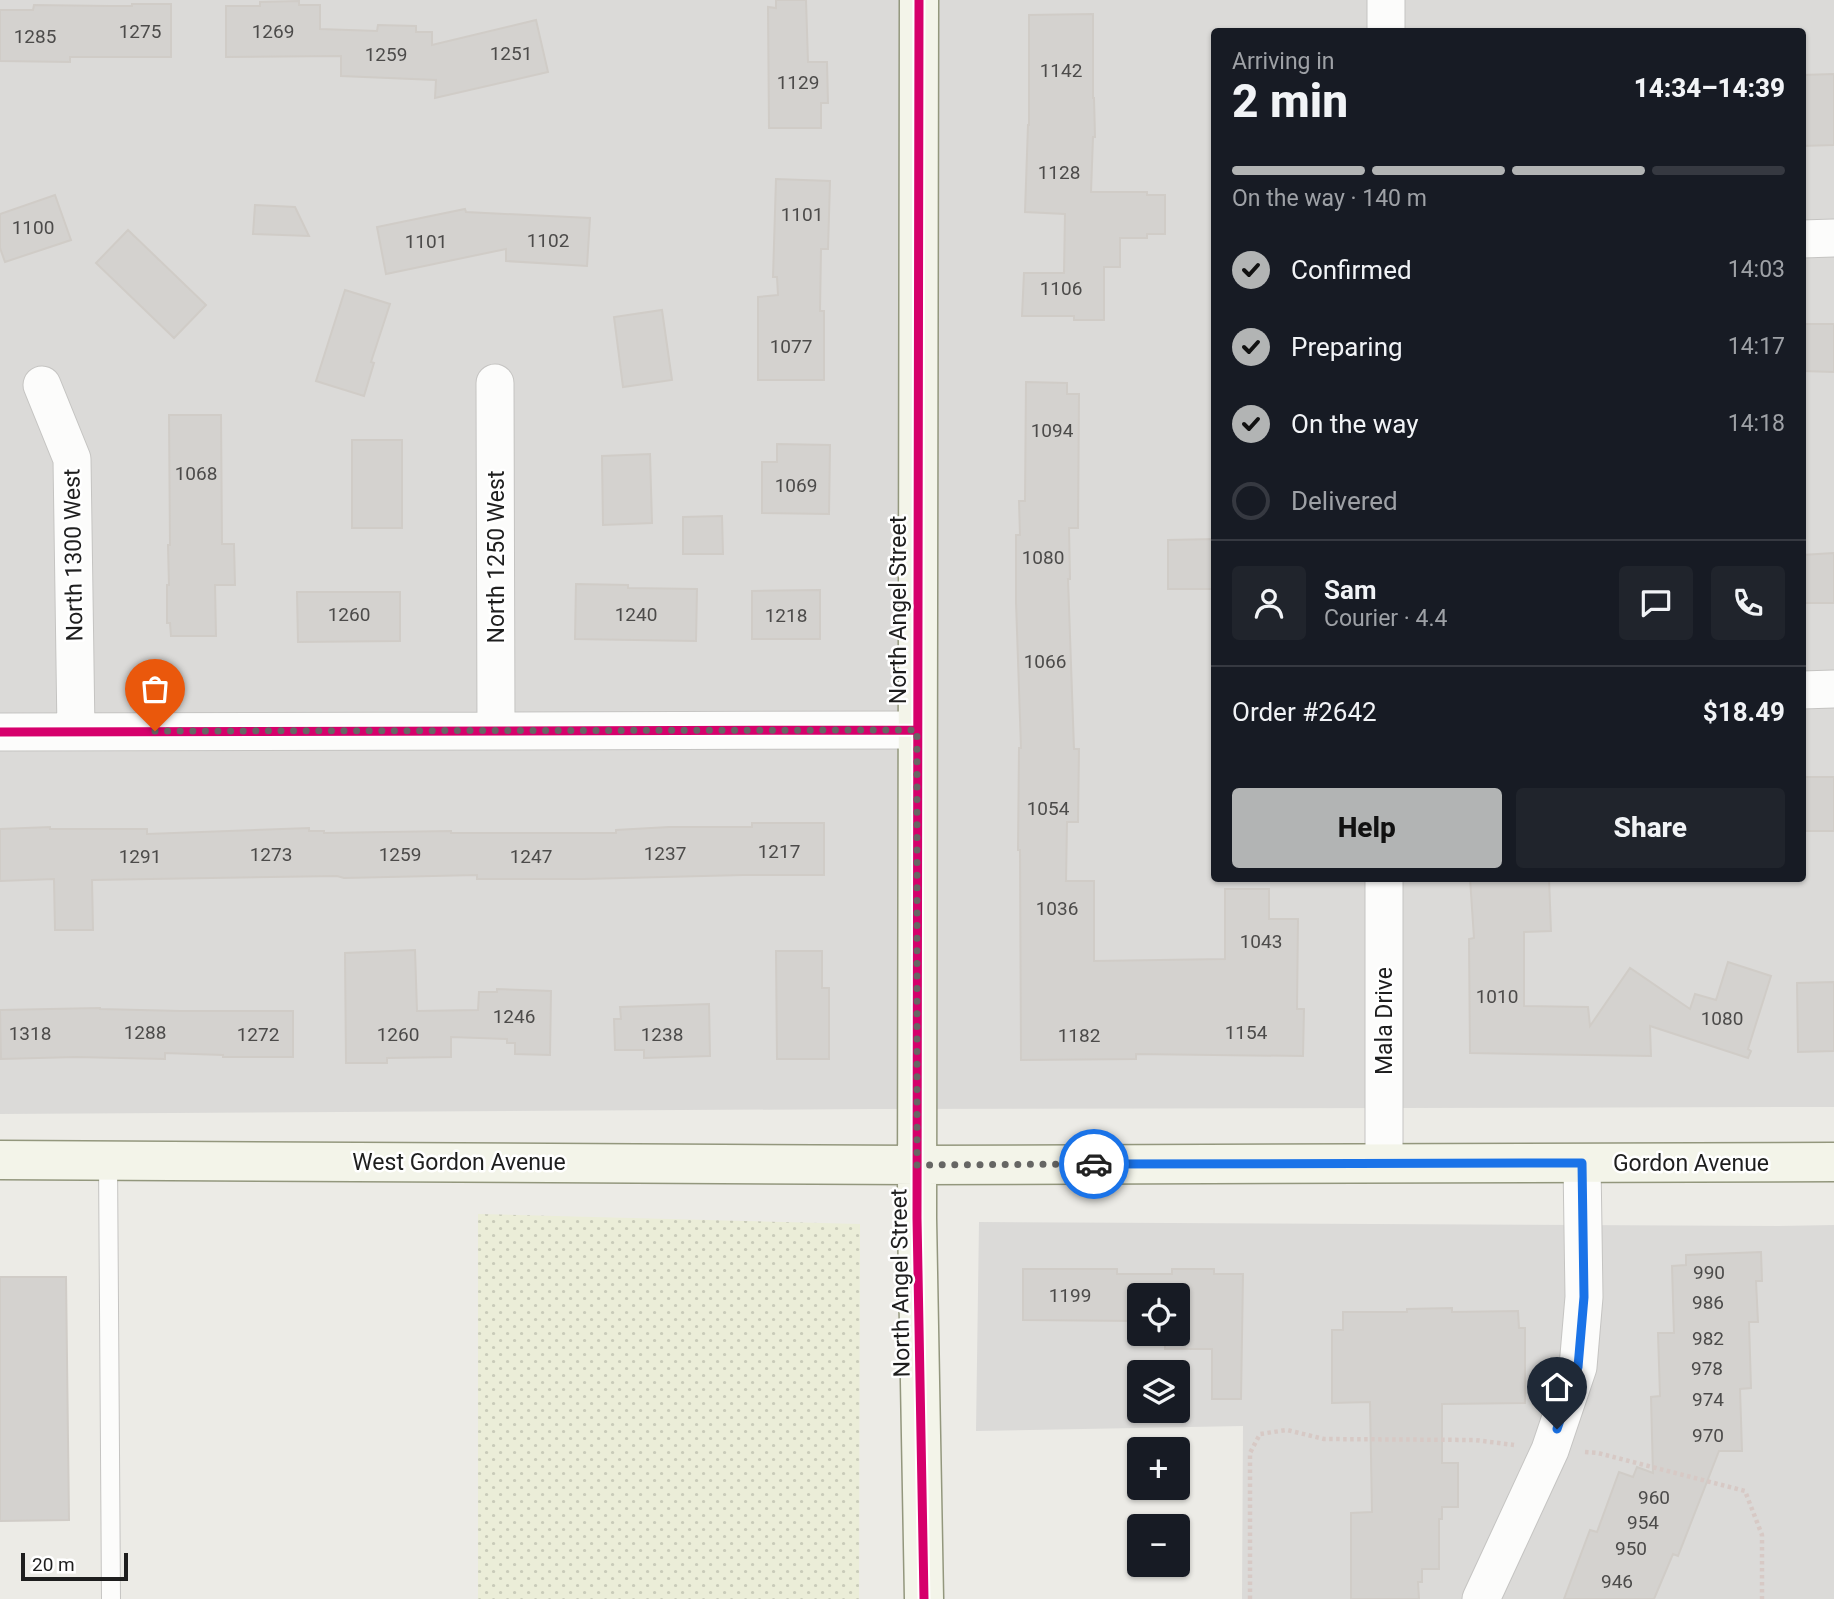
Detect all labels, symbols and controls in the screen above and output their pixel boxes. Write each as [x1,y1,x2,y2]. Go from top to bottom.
house number: 1275 [119,20,161,43]
house number: 1269 [252,20,294,43]
house number: 1285 [14,25,56,48]
house number: 1251 [490,42,532,65]
house number: 1259 [365,43,407,66]
text: Arriving in [1232,48,1335,75]
house number: 1142 [1040,59,1082,82]
house number: 1129 [777,71,819,94]
text: 14:34–14:39 [1634,73,1785,103]
text: 2 min [1232,74,1348,128]
house number: 1128 [1038,161,1080,184]
text: On the way · 140 m [1232,185,1427,212]
house number: 1101 [781,203,823,226]
house number: 1100 [12,216,54,239]
house number: 1102 [527,229,569,252]
house number: 1101 [405,230,447,253]
icon: check [1232,251,1270,289]
text: Confirmed [1291,255,1412,285]
text: 14:03 [1728,256,1785,283]
house number: 1106 [1040,277,1082,300]
icon: check [1232,328,1270,366]
text: Preparing [1291,332,1403,362]
text: 14:17 [1728,333,1785,360]
house number: 1077 [770,335,812,358]
icon: check [1232,405,1270,443]
text: On the way [1291,409,1419,439]
text: 14:18 [1728,410,1785,437]
house number: 1094 [1031,419,1074,442]
house number: 1068 [175,462,217,485]
street label: North 1300 West [58,468,89,642]
street label: North 1250 West [483,471,510,643]
house number: 1069 [775,474,817,497]
text: Delivered [1291,486,1398,516]
street label: North Angel Street [885,516,912,704]
house number: 1080 [1022,546,1064,569]
button: person [1232,566,1306,640]
button: chat [1619,566,1693,640]
button: phone [1711,566,1785,640]
text: Sam [1324,575,1376,605]
house number: 1260 [328,603,370,626]
house number: 1240 [615,603,657,626]
house number: 1218 [765,604,807,627]
text: Courier · 4.4 [1324,605,1447,632]
house number: 1066 [1024,650,1066,673]
pin [125,659,185,731]
icon: bag [136,670,174,708]
text: Order #2642 [1232,697,1377,727]
text: $18.49 [1703,697,1785,727]
button: Help [1232,788,1502,868]
button: Share [1516,788,1785,868]
house number: 1054 [1027,797,1070,820]
house number: 1217 [758,840,800,863]
house number: 1237 [644,842,686,865]
house number: 1273 [250,843,292,866]
house number: 1259 [379,843,421,866]
house number: 1291 [119,845,161,868]
house number: 1247 [510,845,552,868]
house number: 1036 [1036,897,1078,920]
house number: 1043 [1240,930,1282,953]
street label: Mala Drive [1371,967,1398,1075]
house number: 1010 [1476,985,1518,1008]
house number: 1246 [493,1005,535,1028]
house number: 1080 [1701,1007,1743,1030]
house number: 1288 [124,1021,166,1044]
house number: 1154 [1225,1021,1268,1044]
house number: 1318 [9,1022,51,1045]
house number: 1272 [237,1023,279,1046]
house number: 1260 [377,1023,419,1046]
house number: 1238 [641,1023,683,1046]
house number: 1182 [1058,1024,1100,1047]
courier [1059,1129,1129,1199]
icon: car [1075,1145,1113,1183]
street label: West Gordon Avenue [352,1149,566,1176]
street label: Gordon Avenue [1613,1150,1769,1177]
street label: North Angel Street [885,1188,916,1378]
house number: 990 [1693,1261,1725,1284]
map controls [1127,1283,1190,1577]
button: locate [1127,1283,1190,1346]
house number: 1199 [1049,1284,1091,1307]
house number: 986 [1692,1291,1724,1314]
house number: 982 [1692,1327,1724,1350]
pin [1527,1357,1587,1429]
house number: 978 [1691,1357,1723,1380]
button: layers [1127,1360,1190,1423]
icon: home [1538,1368,1576,1406]
house number: 974 [1692,1388,1724,1411]
house number: 970 [1692,1424,1724,1447]
button: + [1127,1437,1190,1500]
house number: 960 [1638,1486,1670,1509]
house number: 954 [1627,1511,1659,1534]
button: − [1127,1514,1190,1577]
house number: 950 [1615,1537,1647,1560]
scale bar [21,1550,128,1582]
text: 20 m [32,1553,75,1576]
house number: 946 [1601,1570,1633,1593]

